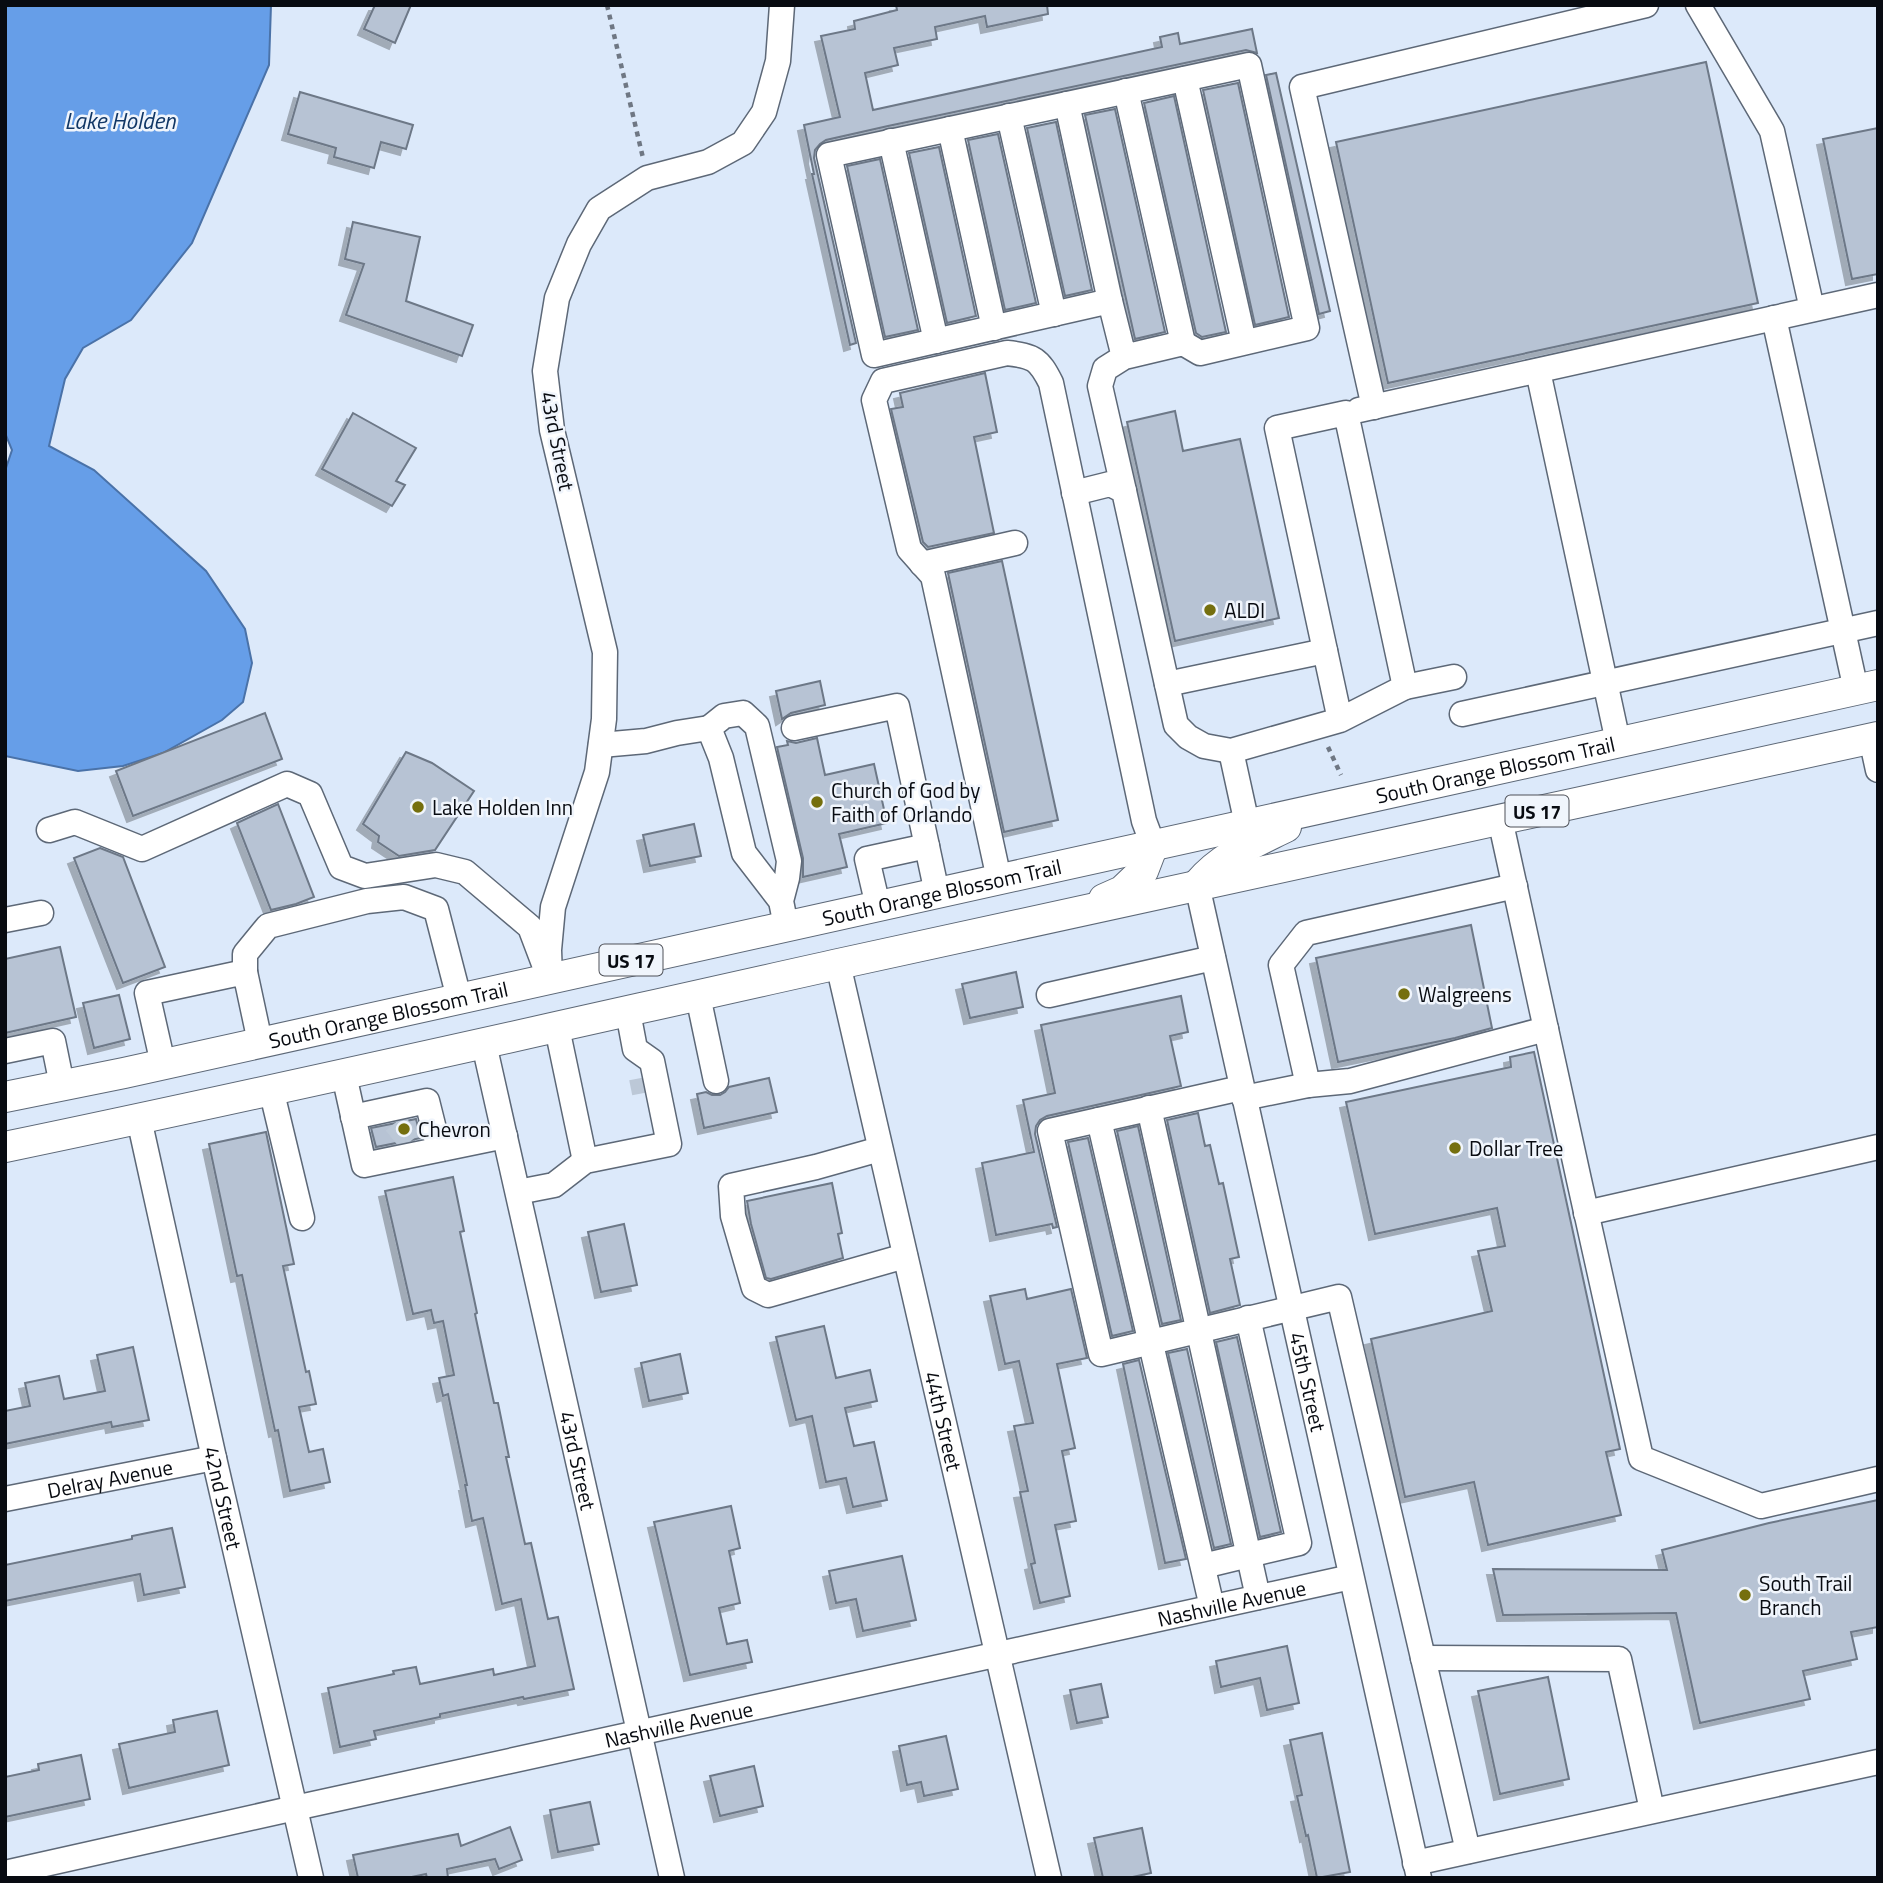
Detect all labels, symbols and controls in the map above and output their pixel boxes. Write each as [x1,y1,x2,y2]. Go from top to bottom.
water label: Lake Holden [65,103,176,138]
street label: 43rd Street [533,389,583,494]
place label: ALDI [1224,594,1265,626]
marker: ALDI [1202,602,1218,618]
street label: South Orange Blossom Trail [1373,728,1618,812]
place label: Church of God by Faith of Orlando [831,774,980,830]
place label: Lake Holden Inn [432,791,573,823]
marker: Church of God by Faith of Orlando [809,794,825,810]
road number: US 17 [1506,796,1568,826]
marker: Lake Holden Inn [410,799,426,815]
street label: South Orange Blossom Trail [819,850,1064,934]
road number: US 17 [600,944,662,976]
street label: South Orange Blossom Trail [266,973,511,1057]
place label: Walgreens [1418,978,1512,1010]
marker: Walgreens [1396,986,1412,1002]
place label: Chevron [418,1113,491,1145]
marker: Chevron [396,1121,412,1137]
place label: Dollar Tree [1469,1132,1563,1164]
marker: Dollar Tree [1447,1140,1463,1156]
street label: 45th Street [1281,1329,1335,1435]
street label: 44th Street [917,1368,971,1474]
street label: 43rd Street [551,1408,605,1514]
street label: 42nd Street [196,1443,251,1553]
street label: Delray Avenue [44,1450,175,1506]
place label: South Trail Branch [1759,1567,1852,1623]
street label: Nashville Avenue [1154,1571,1309,1635]
marker: South Trail Branch [1737,1587,1753,1603]
street label: Nashville Avenue [602,1692,756,1756]

